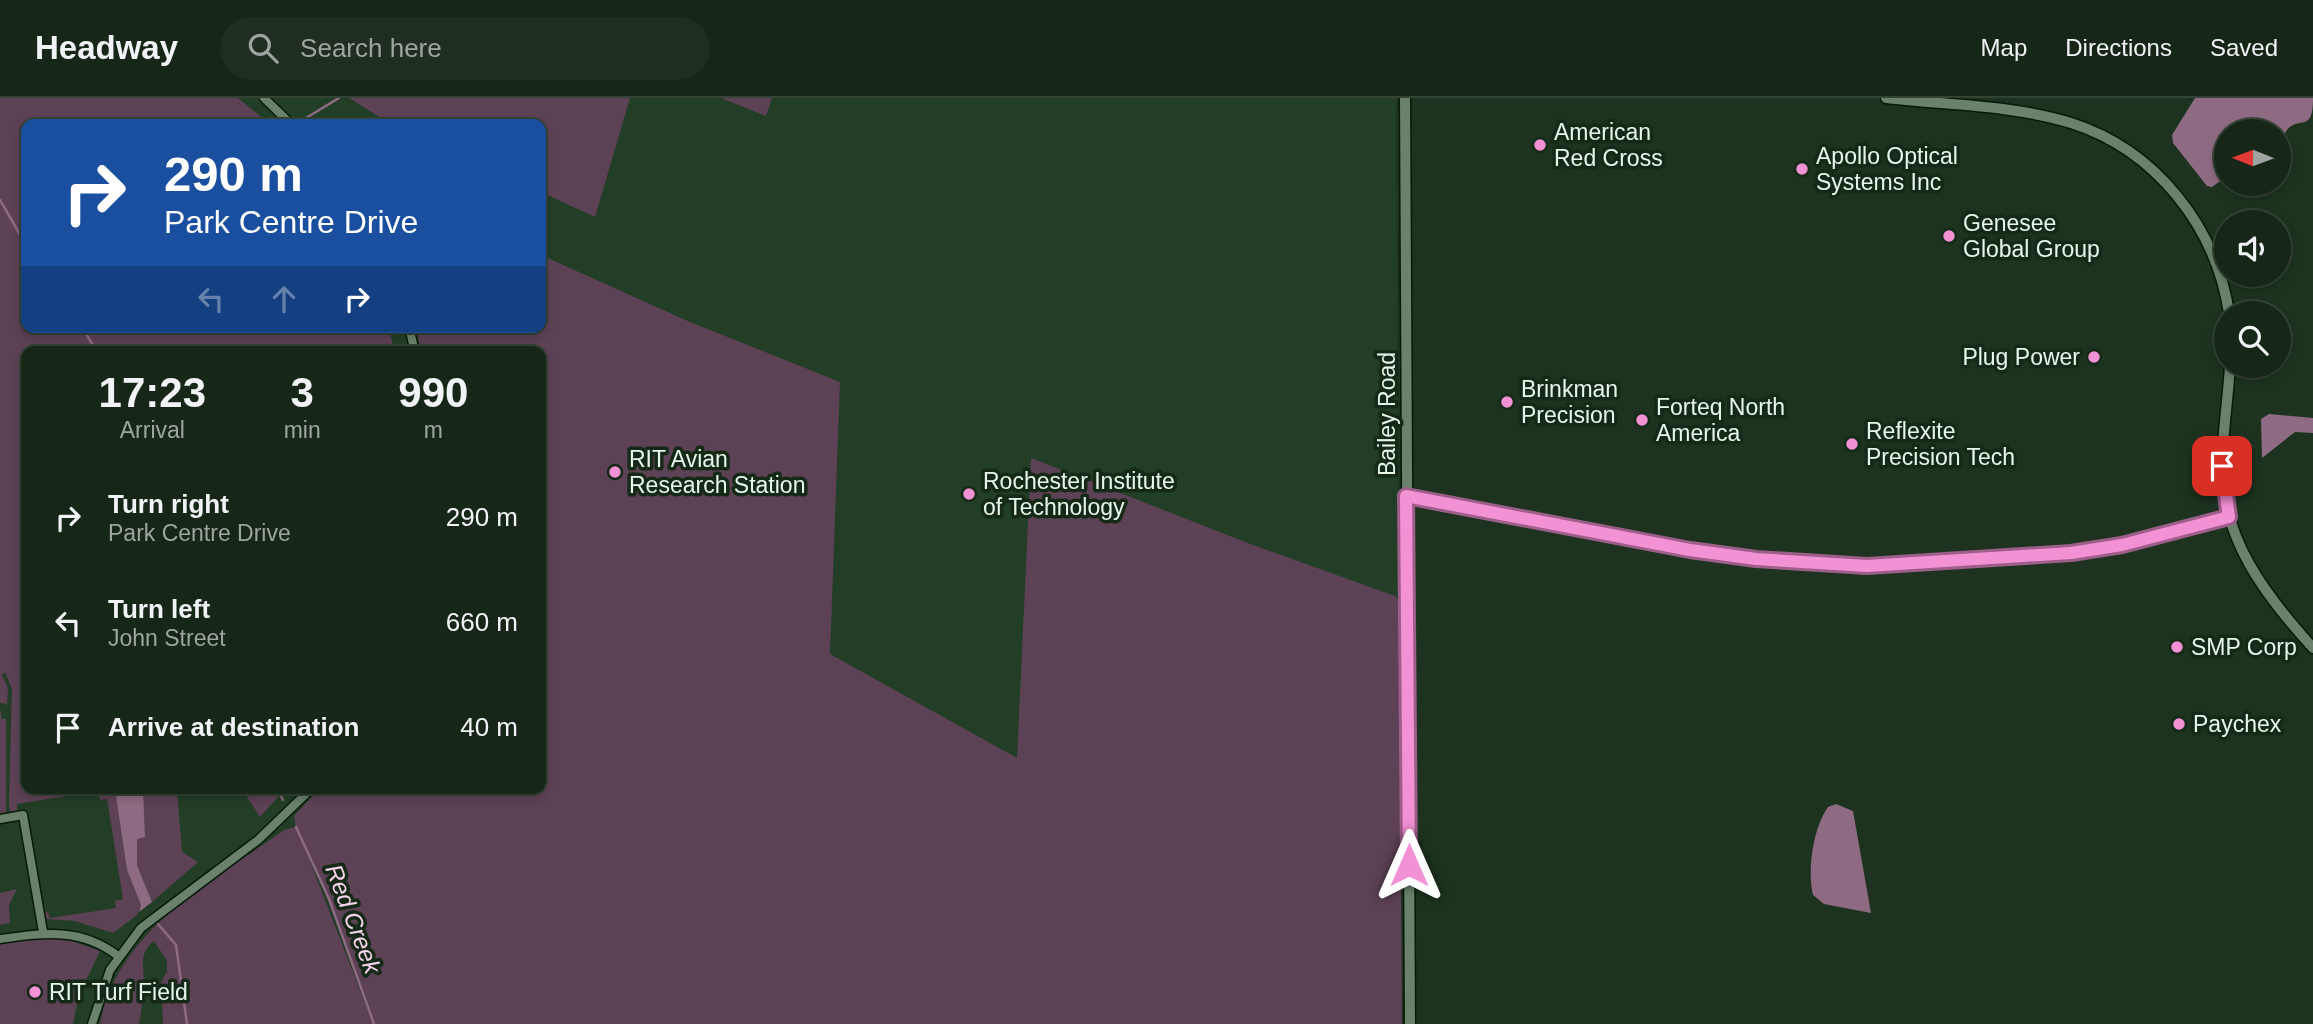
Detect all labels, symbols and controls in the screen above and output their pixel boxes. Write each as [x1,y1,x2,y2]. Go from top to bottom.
search box [220,17,710,80]
text: Headway [35,29,178,66]
icon: search [244,29,282,67]
text: Search here [300,33,442,63]
text: Map [1981,34,2027,61]
text: Directions [2065,34,2172,61]
text: Saved [2210,34,2278,61]
place label: American Red Cross [1554,119,1663,171]
north arrow [2214,119,2291,196]
map controls [2214,119,2291,378]
marker: American Red Cross [1532,137,1548,153]
place label: Apollo Optical Systems Inc [1816,143,1958,195]
icon: right [49,147,140,238]
text: 290 m [164,147,303,201]
marker: Apollo Optical Systems Inc [1794,161,1810,177]
text: Park Centre Drive [164,204,418,240]
place label: Genesee Global Group [1963,210,2100,262]
button: sound [2214,210,2291,287]
marker: Genesee Global Group [1941,228,1957,244]
icon: left [192,280,230,318]
icon: ahead [265,280,303,318]
icon: right [338,280,376,318]
button: search [2214,301,2291,378]
place label: Plug Power [1962,344,2080,370]
marker: Plug Power [2086,349,2102,365]
street label: Bailey Road [1374,352,1400,476]
text: 17:23 [99,369,206,416]
text: 3 [290,369,314,416]
text: 990 [398,369,468,416]
place label: Brinkman Precision [1521,376,1618,428]
marker: Brinkman Precision [1499,394,1515,410]
place label: Forteq North America [1656,394,1785,446]
marker: Forteq North America [1634,412,1650,428]
text: Arrival [120,417,185,443]
text: min [284,417,321,443]
text: m [424,417,443,443]
place label: Reflexite Precision Tech [1866,418,2015,470]
marker: Reflexite Precision Tech [1844,436,1860,452]
pin [2192,436,2252,496]
place label: RIT Avian Research Station [629,446,805,498]
icon: arrive [2203,447,2241,485]
marker: RIT Avian Research Station [607,464,623,480]
place label: Rochester Institute of Technology [983,468,1175,520]
marker: Rochester Institute of Technology [961,486,977,502]
text: Turn right [108,489,229,519]
icon: right [49,499,87,537]
text: 290 m [446,502,518,532]
text: Park Centre Drive [108,520,291,546]
text: Turn left [108,594,210,624]
icon: left [49,604,87,642]
text: 660 m [446,607,518,637]
text: John Street [108,625,226,651]
place label: SMP Corp [2191,634,2297,660]
marker: SMP Corp [2169,639,2185,655]
icon: arrive [49,709,87,747]
place label: Paychex [2193,711,2282,737]
text: Arrive at destination [108,712,359,742]
text: 40 m [460,712,518,742]
marker: Paychex [2171,716,2187,732]
position arrow [1372,828,1446,902]
water label: Red Creek [320,860,387,979]
place label: RIT Turf Field [49,979,188,1005]
marker: RIT Turf Field [27,984,43,1000]

